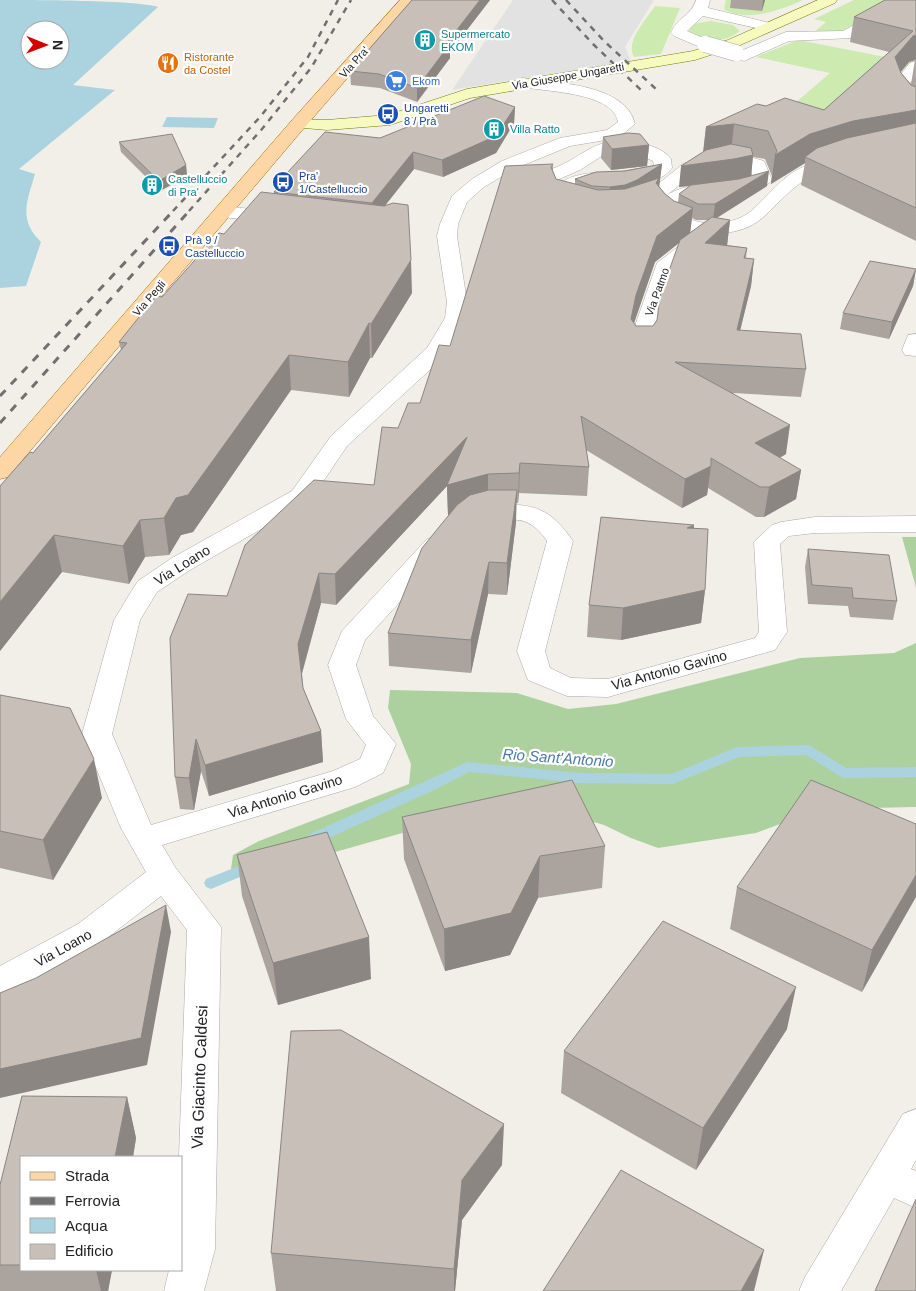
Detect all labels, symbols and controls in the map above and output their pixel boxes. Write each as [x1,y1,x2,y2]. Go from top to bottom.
north arrow [20,20,70,70]
building icon: Supermercato EKOM [413,28,437,52]
place label: Supermercato EKOM [441,28,510,53]
text: N [50,40,66,50]
street label: Via Pra' [337,44,371,80]
restaurant icon: Ristorante da Costel [156,51,180,75]
place label: Ristorante da Costel [184,51,234,76]
street label: Via Giuseppe Ungaretti [511,60,625,92]
supermarket icon: Ekom [384,69,408,93]
place label: Ekom [412,75,440,87]
bus stop icon: Ungaretti 8 / Prà [376,102,400,126]
place label: Ungaretti 8 / Prà [404,102,449,127]
building icon: Villa Ratto [482,117,506,141]
place label: Villa Ratto [510,123,560,135]
bus stop icon: Pra' 1/Castelluccio [271,170,295,194]
place label: Pra' 1/Castelluccio [299,170,367,195]
building icon: Castelluccio di Pra' [140,173,164,197]
place label: Castelluccio di Pra' [168,173,227,198]
bus stop icon: Prà 9 / Castelluccio [157,234,181,258]
place label: Prà 9 / Castelluccio [185,234,244,259]
street label: Via Patmo [643,266,671,318]
street label: Via Pegli [130,278,168,318]
street label: Via Loano [151,541,213,588]
street label: Via Antonio Gavino [610,647,729,693]
water label: Rio Sant'Antonio [502,745,614,770]
street label: Via Antonio Gavino [226,771,344,821]
street label: Via Loano [32,926,95,970]
street label: Via Giacinto Caldesi [188,1005,211,1149]
legend [20,1156,182,1271]
text: Strada [65,1167,110,1184]
text: Ferrovia [65,1192,121,1209]
text: Acqua [65,1217,108,1234]
text: Edificio [65,1242,113,1259]

